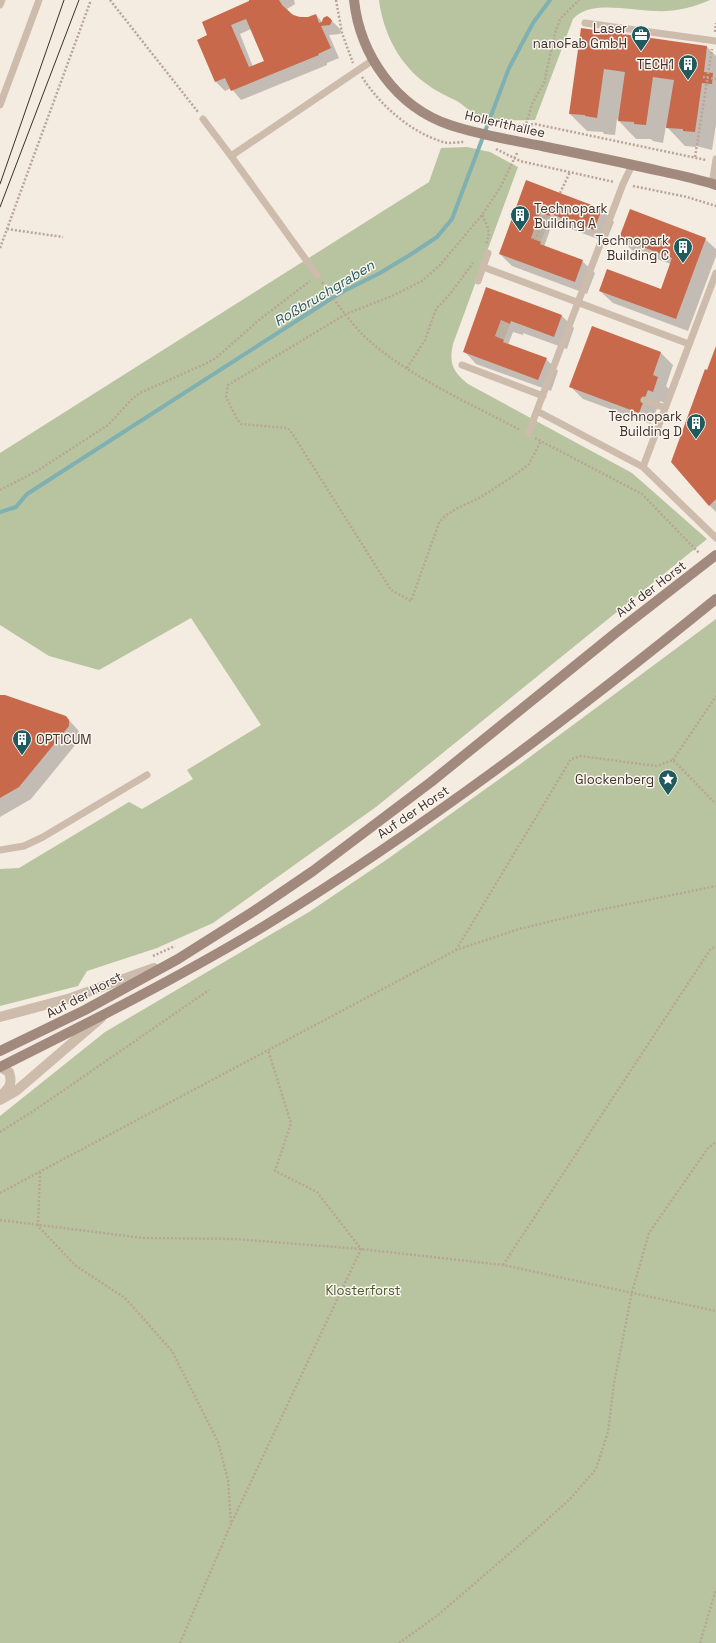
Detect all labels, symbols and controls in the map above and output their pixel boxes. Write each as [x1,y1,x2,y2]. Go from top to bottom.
place label: Laser nanoFab GmbH [533,20,627,52]
office icon: Laser nanoFab GmbH [630,24,652,52]
building icon: TECH1 [677,53,699,81]
place label: TECH1 [637,56,674,73]
street label: Hollerithallee [463,107,547,141]
place label: Technopark Building A [534,200,608,232]
building icon: Technopark Building A [509,204,531,232]
place label: Technopark Building C [595,232,669,264]
building icon: Technopark Building C [672,236,694,264]
water label: Roßbruchgraben [270,256,378,330]
place label: Technopark Building D [608,408,682,440]
building icon: Technopark Building D [685,412,707,440]
street label: Auf der Horst [613,557,689,621]
building icon: OPTICUM [11,728,33,756]
place label: OPTICUM [36,731,92,748]
place icon: Glockenberg [657,768,679,796]
place label: Glockenberg [575,771,654,788]
street label: Auf der Horst [374,782,452,842]
street label: Auf der Horst [43,968,125,1022]
park label: Klosterforst [325,1282,401,1299]

